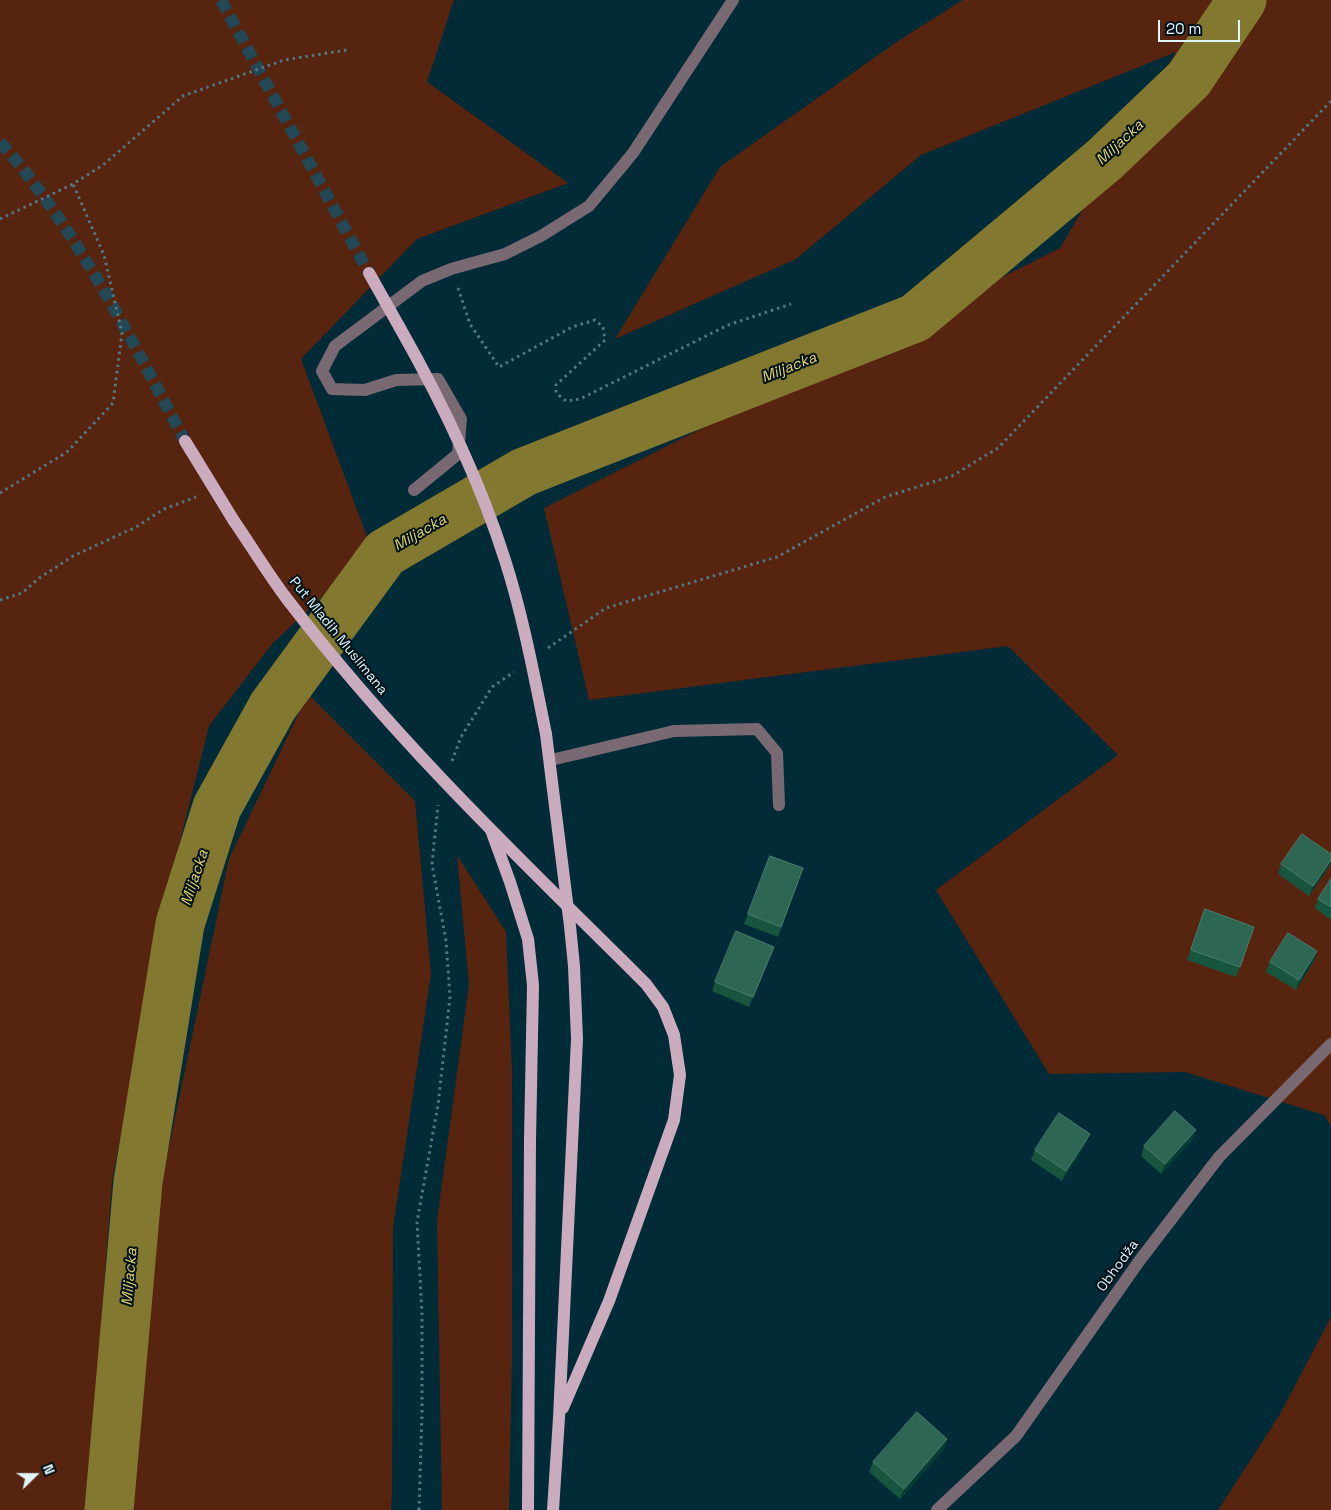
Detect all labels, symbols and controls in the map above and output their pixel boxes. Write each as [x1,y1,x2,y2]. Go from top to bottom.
scale bar [1161,10,1244,42]
text: 20 m [1166,19,1201,38]
water label: Miljacka [1093,117,1147,169]
water label: Miljacka [759,349,819,387]
water label: Miljacka [390,511,450,555]
street label: Put Mladih Muslimana [285,574,391,698]
water label: Miljacka [177,848,213,908]
street label: Obhodža [1094,1237,1142,1295]
water label: Miljacka [119,1247,141,1307]
north arrow [10,1450,60,1500]
text: N [39,1462,59,1477]

